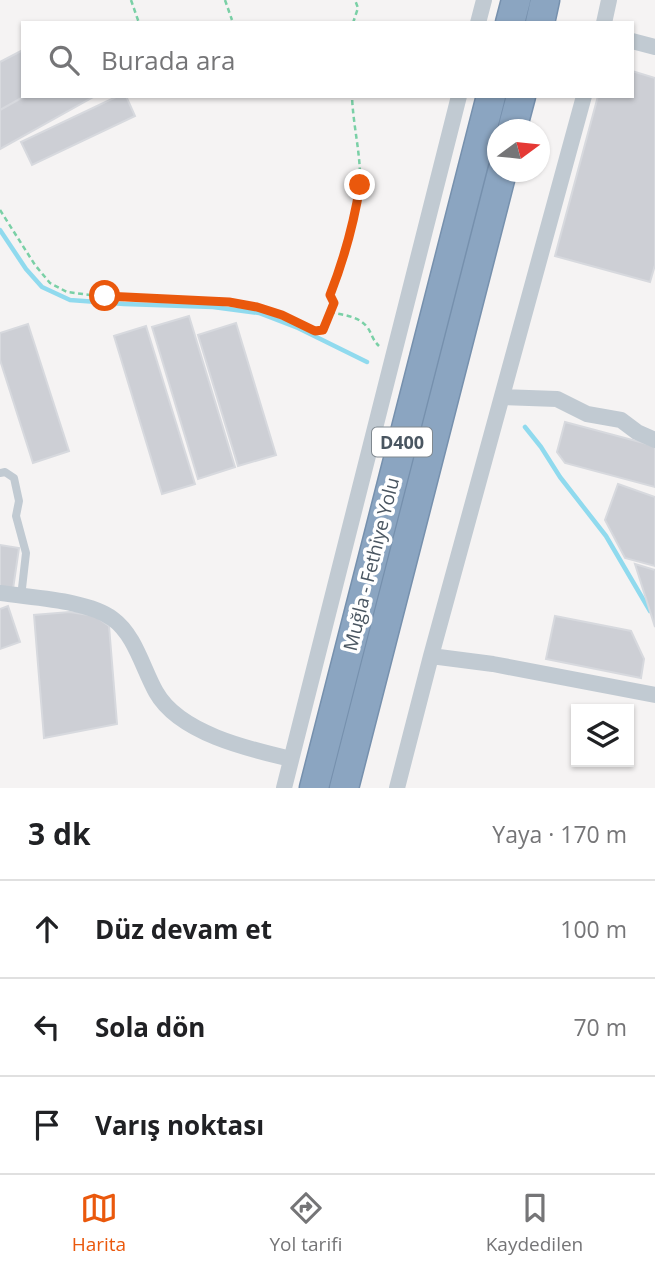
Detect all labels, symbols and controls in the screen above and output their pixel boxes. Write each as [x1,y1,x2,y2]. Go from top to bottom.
search box [21,21,634,98]
icon: search [45,41,83,79]
text: Burada ara [101,42,235,78]
north arrow [487,119,550,182]
route end [344,169,375,200]
route start [89,280,120,311]
road number: D400 [372,428,432,457]
street label: Muğla - Fethiye Yolu [337,475,405,653]
map controls [571,704,634,767]
button: layers [571,704,634,767]
text: 3 dk [28,813,91,854]
text: Yaya · 170 m [492,818,627,850]
icon: ahead [28,910,66,948]
text: Düz devam et [95,911,272,947]
text: 100 m [560,913,627,945]
icon: left [28,1008,66,1046]
text: Sola dön [95,1009,205,1045]
text: 70 m [573,1011,627,1043]
icon: arrive [28,1106,66,1144]
text: Varış noktası [95,1107,264,1143]
tab: Harita [72,1189,126,1257]
tab: Yol tarifi [270,1189,342,1257]
tab: Kaydedilen [486,1189,583,1257]

